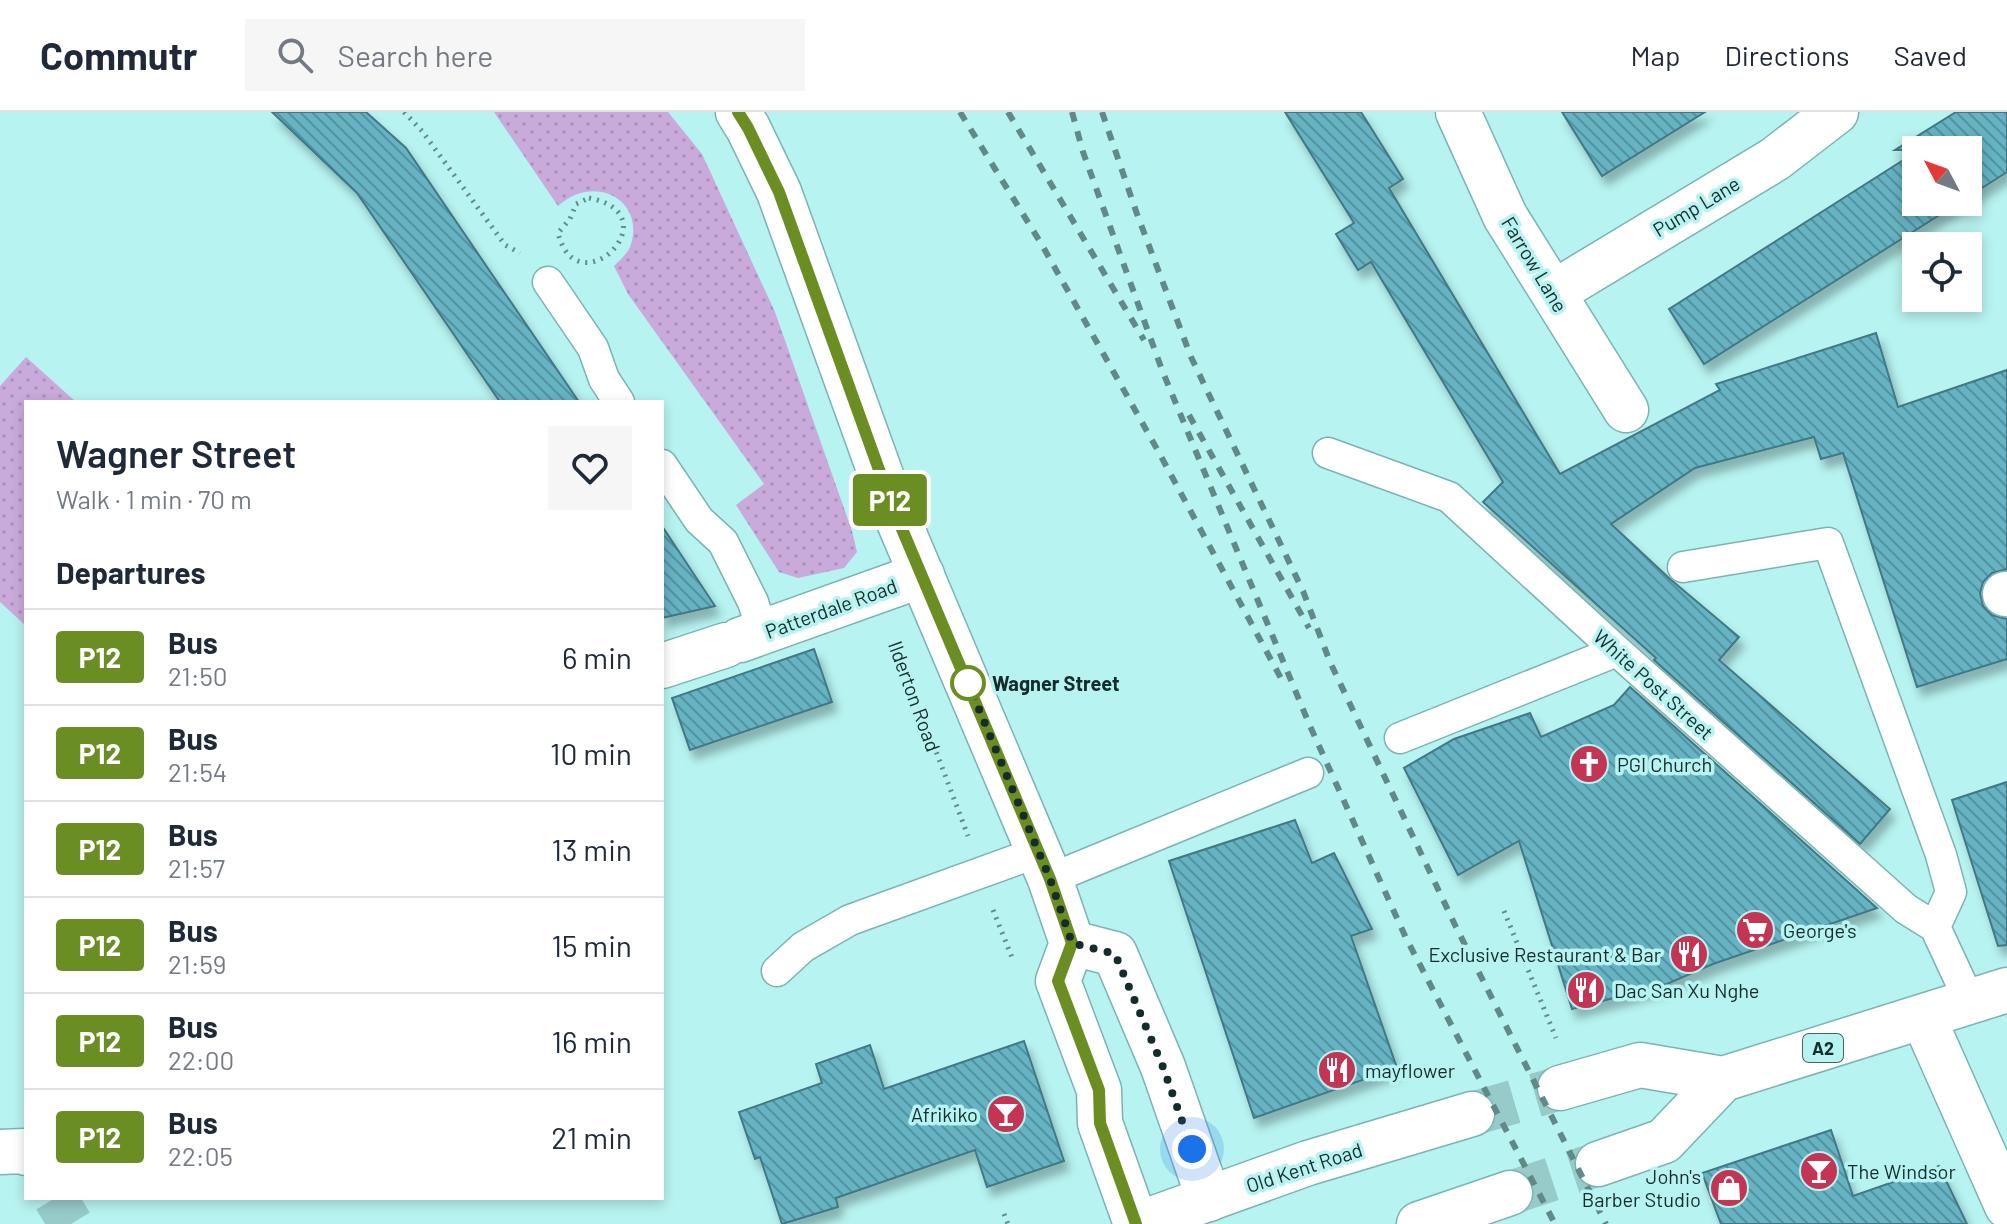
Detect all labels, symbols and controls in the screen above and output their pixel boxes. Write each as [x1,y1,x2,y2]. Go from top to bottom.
search box [245,19,805,91]
text: Commutr [40,32,197,78]
icon: search [273,33,317,77]
text: Search here [337,37,493,73]
text: Map [1631,38,1680,72]
text: Directions [1724,38,1850,72]
text: Saved [1894,38,1967,72]
north arrow [1902,136,1982,216]
map controls [1902,136,1982,312]
street label: Pump Lane [1648,171,1744,241]
street label: Farrow Lane [1497,212,1573,316]
button: locate [1902,232,1982,312]
button: heart [548,426,632,510]
text: Wagner Street [56,430,296,476]
line badge: P12 [844,474,936,526]
text: Walk · 1 min · 70 m [56,483,252,514]
text: P12 [869,483,911,517]
text: Departures [56,554,206,590]
street label: Patterdale Road [762,573,900,643]
text: Bus [168,624,218,660]
street label: White Post Street [1589,624,1719,744]
street label: Ilderton Road [884,637,946,755]
text: 6 min [562,639,632,675]
text: P12 [79,640,121,674]
text: 21:50 [168,660,228,691]
marker: Wagner Street [951,666,985,700]
place label: Wagner Street [992,671,1120,695]
text: Bus [168,720,218,756]
text: 10 min [550,735,632,771]
text: P12 [79,736,121,770]
church icon: PGI Church [1568,743,1610,785]
place label: PGI Church [1617,752,1712,776]
text: 21:54 [168,756,227,787]
text: Bus [168,816,218,852]
text: 13 min [551,831,632,867]
text: P12 [79,832,121,866]
text: 21:57 [168,852,225,883]
supermarket icon: George's [1734,909,1776,951]
text: Bus [168,912,218,948]
place label: George's [1783,918,1857,942]
text: 15 min [551,927,632,963]
text: P12 [79,928,121,962]
restaurant icon: Exclusive Restaurant & Bar [1668,933,1710,975]
place label: Exclusive Restaurant & Bar [1428,942,1661,966]
text: 21:59 [168,948,226,979]
restaurant icon: Dac San Xu Nghe [1565,969,1607,1011]
place label: Dac San Xu Nghe [1614,978,1760,1002]
text: Bus [168,1008,218,1044]
text: 16 min [551,1023,632,1059]
text: P12 [79,1024,121,1058]
road number: A2 [1803,1034,1843,1062]
text: 22:00 [168,1044,234,1075]
restaurant icon: mayflower [1316,1049,1358,1091]
place label: mayflower [1365,1058,1455,1082]
bar icon: Afrikiko [985,1093,1027,1135]
place label: Afrikiko [911,1102,978,1126]
text: Bus [168,1104,218,1140]
text: 21 min [551,1119,632,1155]
text: P12 [79,1120,121,1154]
your location [1172,1129,1212,1169]
street label: Old Kent Road [1243,1137,1365,1197]
text: 22:05 [168,1140,233,1171]
bar icon: The Windsor [1798,1150,1840,1192]
place label: The Windsor [1847,1159,1956,1183]
place label: John's Barber Studio [1582,1164,1701,1211]
shop icon: John's Barber Studio [1708,1167,1750,1209]

